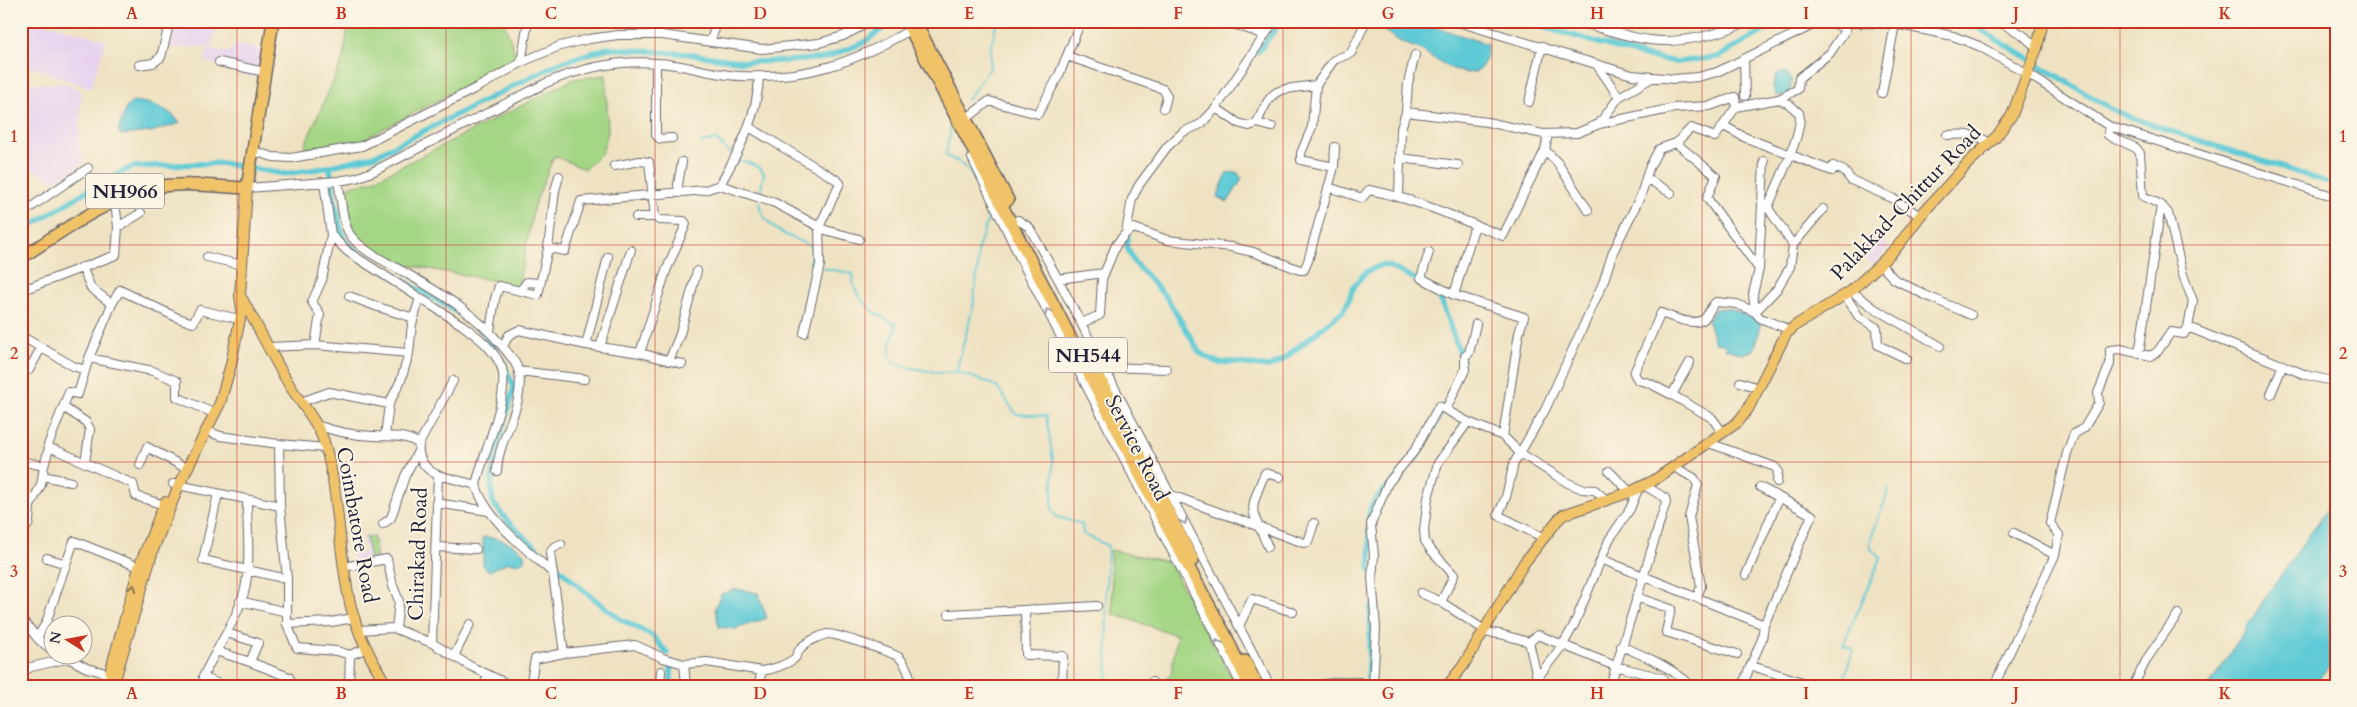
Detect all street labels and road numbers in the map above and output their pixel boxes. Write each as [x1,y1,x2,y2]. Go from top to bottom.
street label: Palakkad-Chittur Road [1824,119,1988,287]
road number: NH966 [86,174,164,208]
road number: NH544 [1049,338,1127,372]
street label: Service Road [1098,390,1176,506]
street label: Coimbatore Road [329,444,385,606]
street label: Chirakad Road [401,487,435,621]

